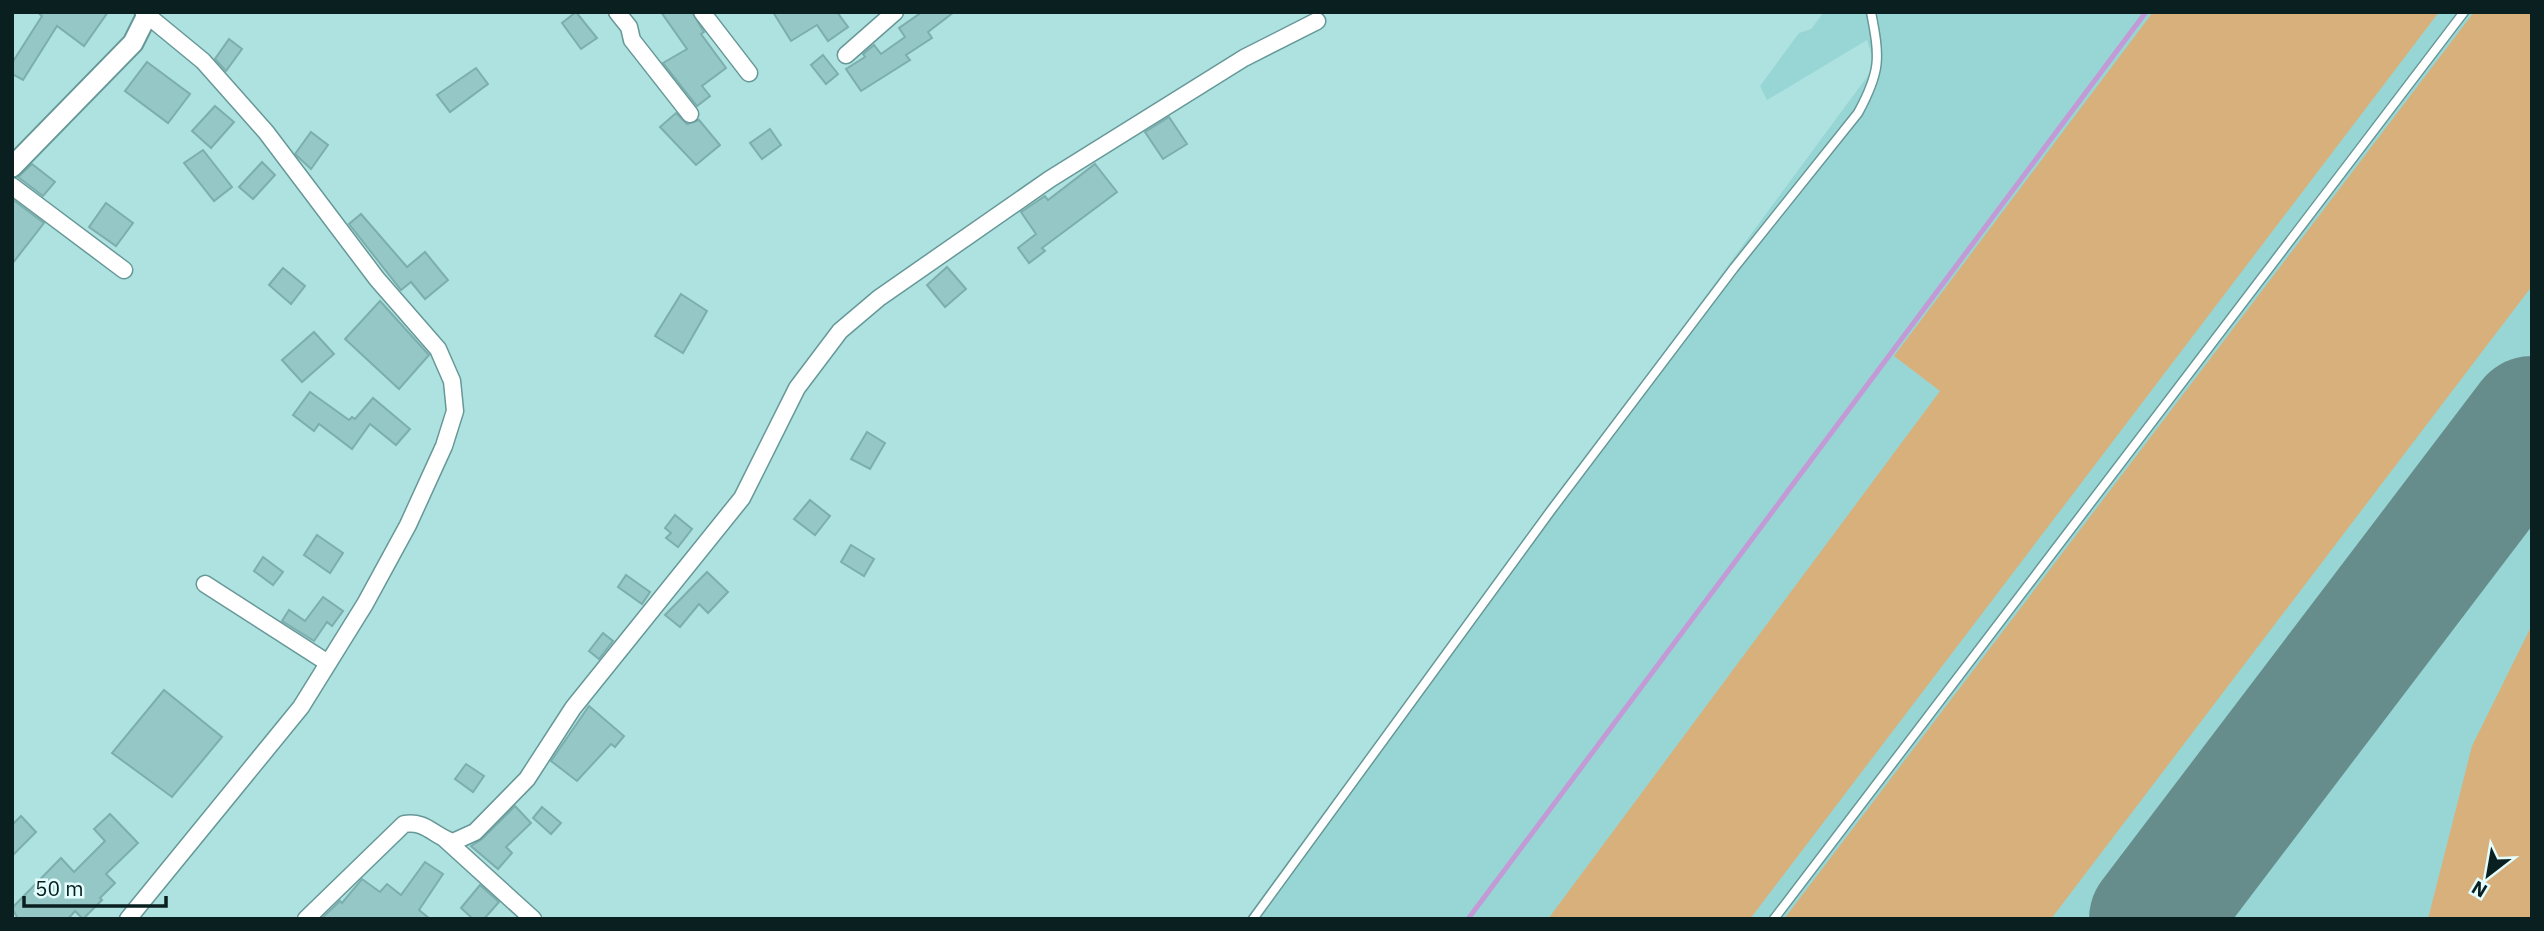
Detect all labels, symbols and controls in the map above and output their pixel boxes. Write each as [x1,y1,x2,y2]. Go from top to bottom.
north arrow [2453,840,2523,910]
scale bar [24,864,166,908]
text: 50 m [35,874,84,902]
text: N [2467,876,2491,903]

